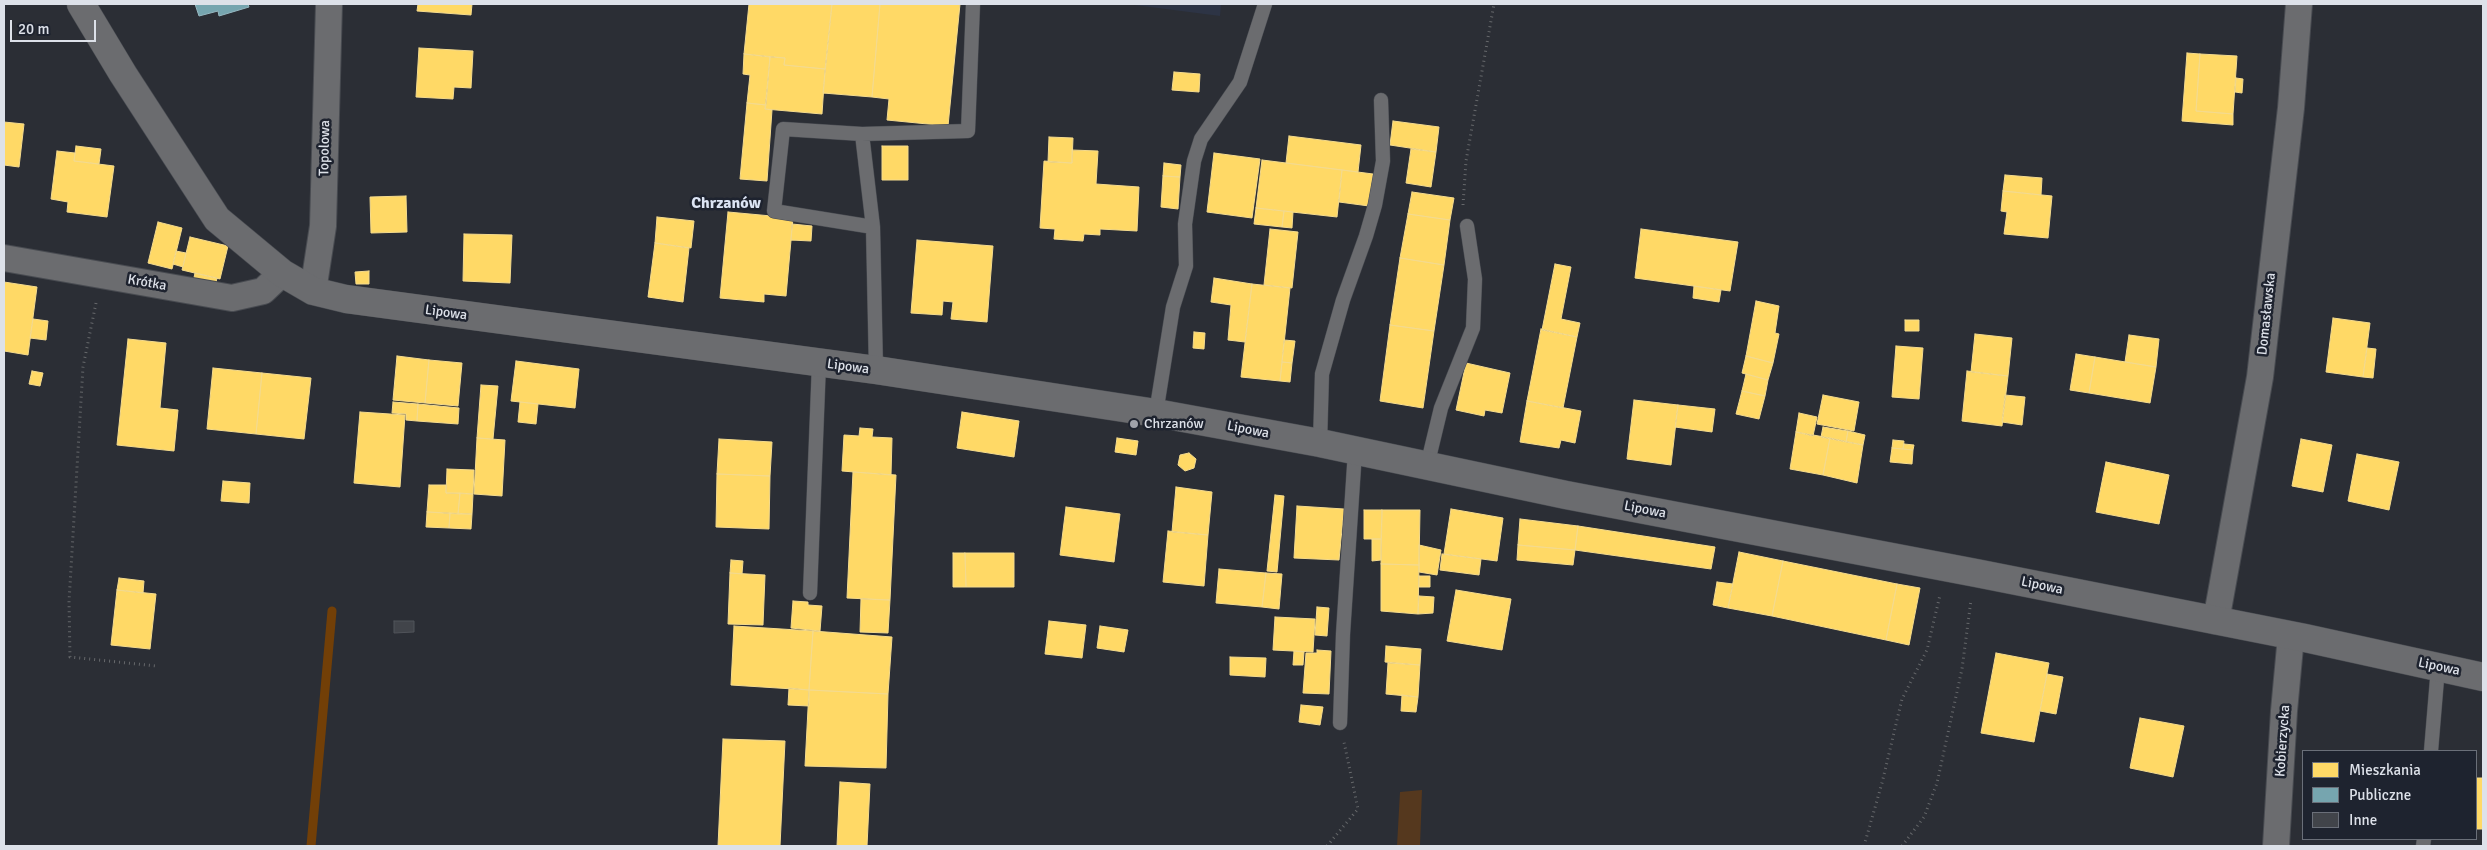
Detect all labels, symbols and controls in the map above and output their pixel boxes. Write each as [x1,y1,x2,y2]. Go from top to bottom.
scale bar [12,10,99,42]
text: 20 m [18,20,49,38]
street label: Topolowa [316,120,334,176]
district label: Chrzanów [691,194,761,214]
street label: Krótka [126,271,168,295]
street label: Domasławska [2254,272,2280,356]
street label: Lipowa [424,302,468,324]
street label: Lipowa [826,356,870,378]
place label: Chrzanów [1144,416,1204,432]
marker: Chrzanów [1128,418,1140,430]
street label: Lipowa [1226,418,1270,442]
street label: Lipowa [1623,498,1667,522]
street label: Lipowa [2019,573,2065,599]
street label: Lipowa [2416,654,2462,680]
street label: Kobierzycka [2272,704,2294,778]
legend [2302,750,2477,840]
text: Mieszkania [2349,761,2421,779]
text: Publiczne [2349,786,2411,804]
text: Inne [2349,811,2377,829]

